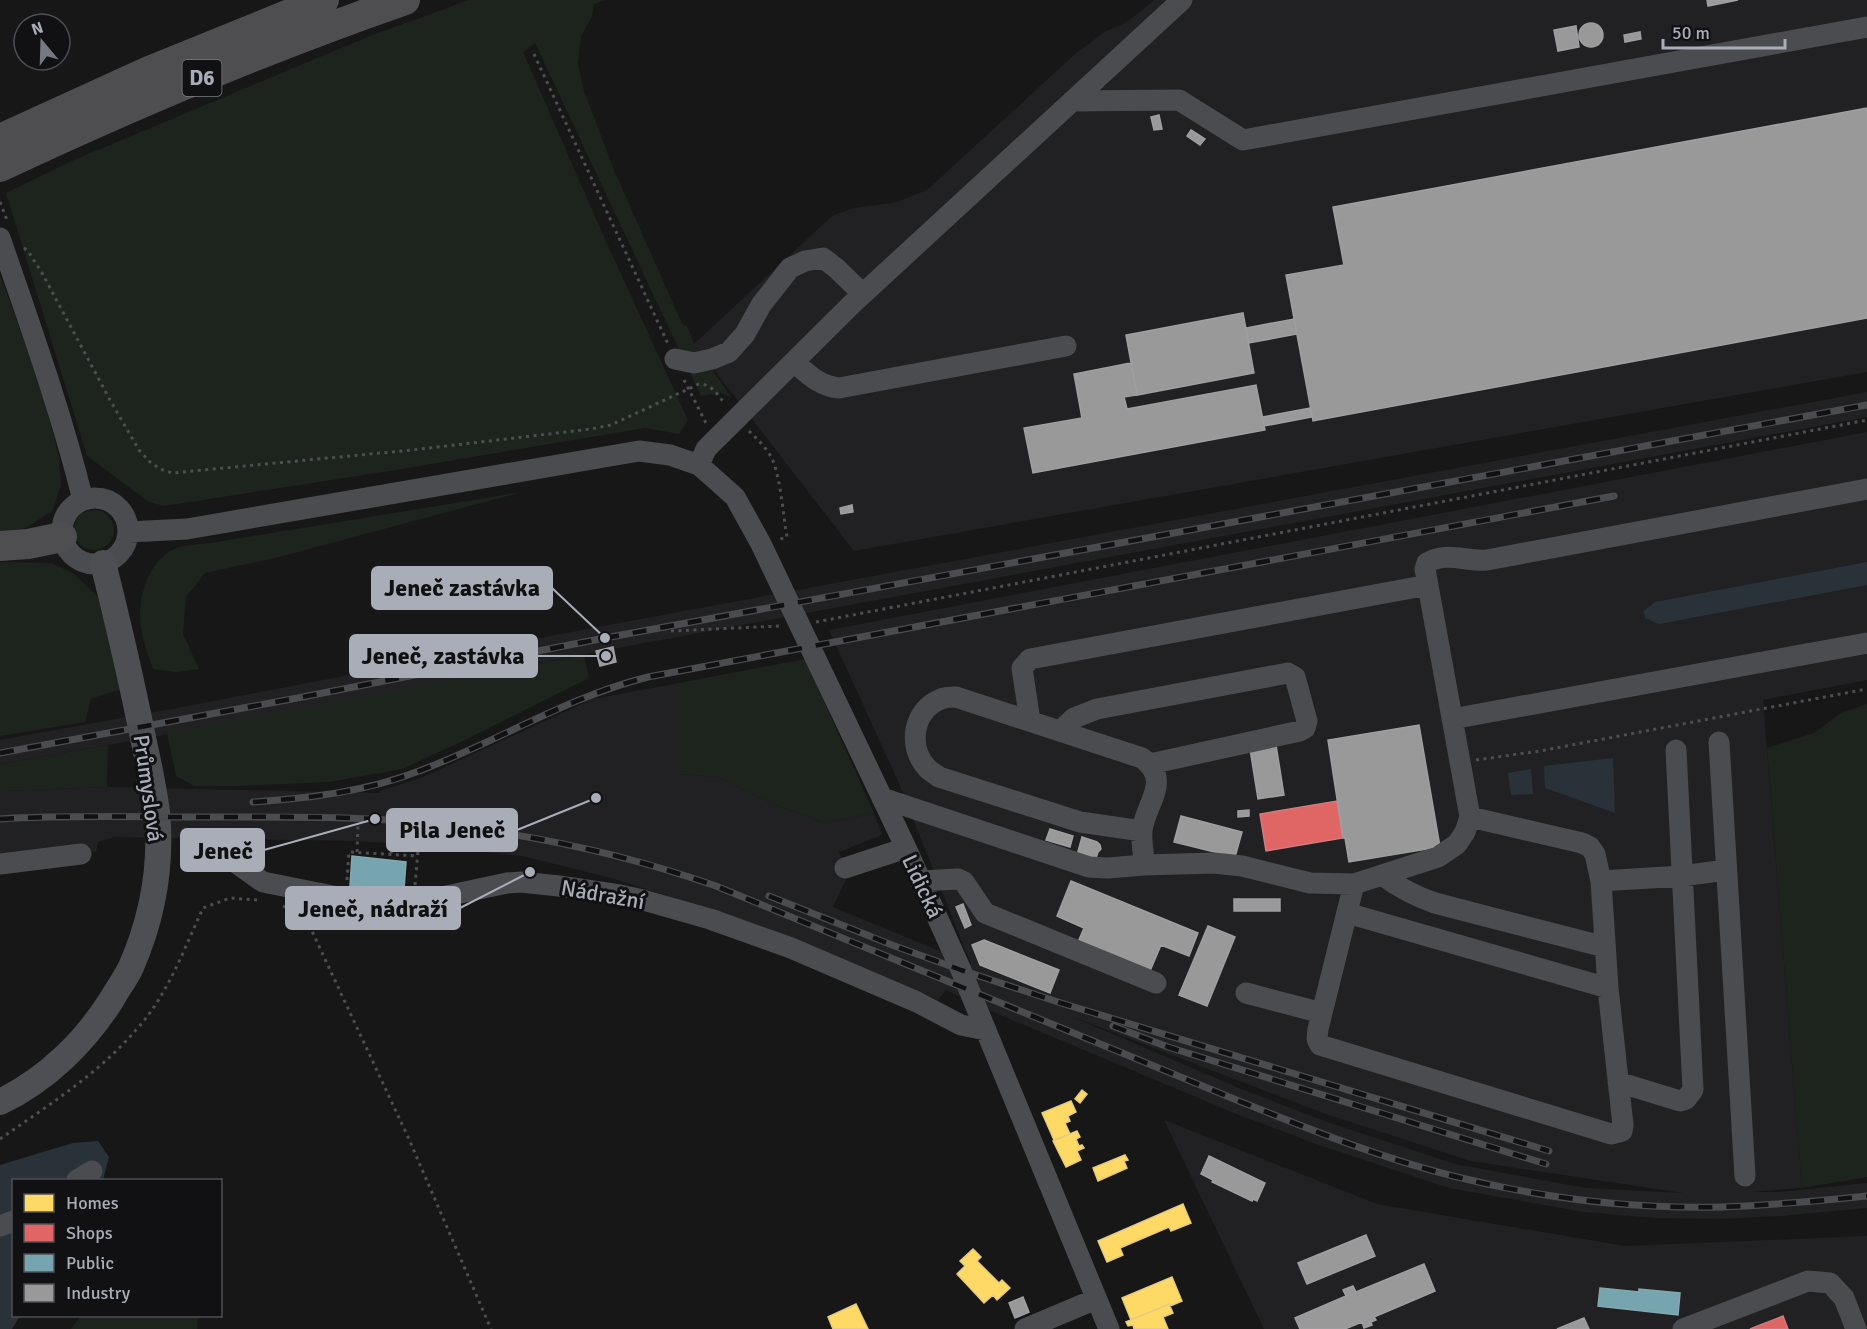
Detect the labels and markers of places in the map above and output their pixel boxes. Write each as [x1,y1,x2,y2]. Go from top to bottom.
callout: Jeneč zastávka [372,567,552,609]
callout: Jeneč, zastávka [350,635,537,677]
callout: Pila Jeneč [387,809,517,851]
callout: Jeneč [181,829,264,871]
callout: Jeneč, nádraží [286,887,460,929]

